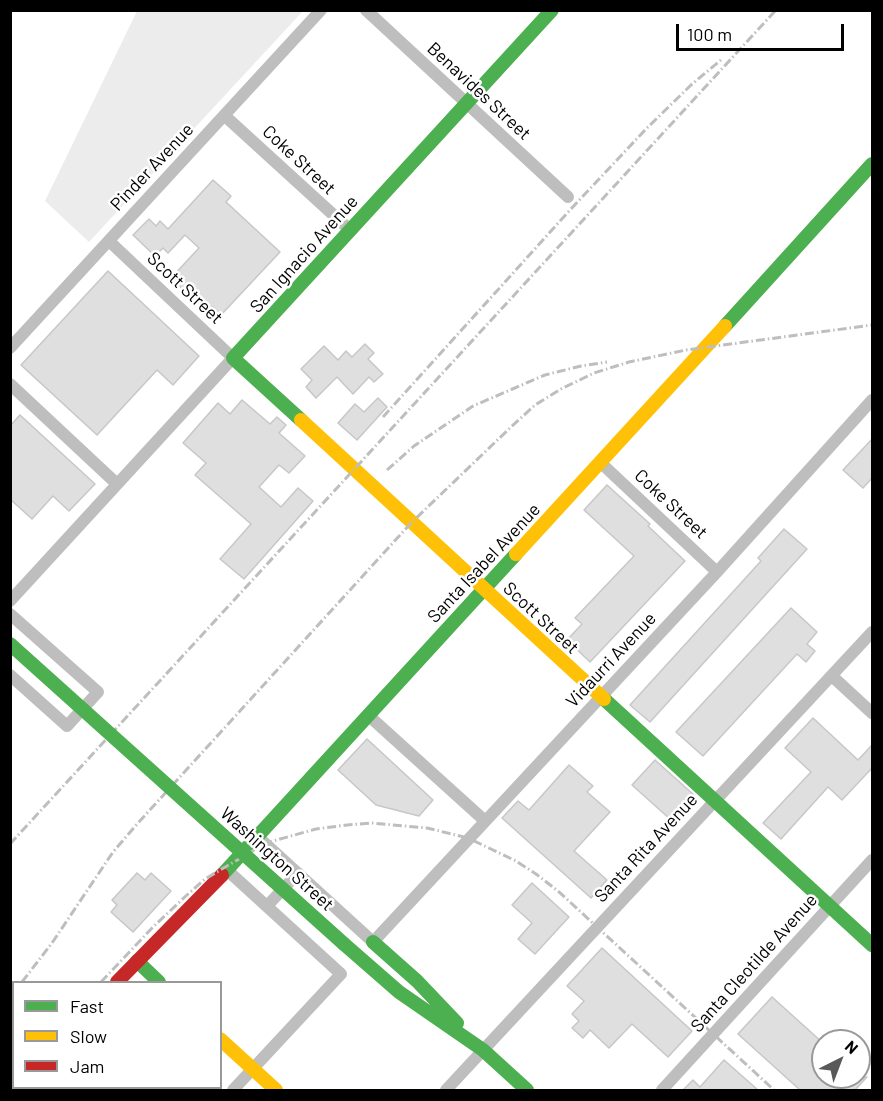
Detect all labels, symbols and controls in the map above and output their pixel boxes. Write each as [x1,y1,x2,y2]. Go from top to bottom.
scale bar [679,12,847,50]
text: 100 m [687,23,732,45]
street label: Benavides Street [423,38,535,144]
street label: Pinder Avenue [106,119,198,215]
street label: Coke Street [258,121,340,199]
street label: San Ignacio Avenue [246,191,362,317]
street label: Scott Street [143,248,227,328]
street label: Coke Street [630,465,712,543]
street label: Santa Isabel Avenue [423,499,545,627]
street label: Scott Street [499,578,583,658]
street label: Vidaurri Avenue [561,608,661,712]
street label: Santa Rita Avenue [590,789,702,907]
street label: Washington Street [216,802,338,916]
street label: Santa Cleotilde Avenue [686,889,822,1037]
legend [12,981,222,1089]
text: Fast [70,995,104,1017]
text: Slow [70,1025,107,1047]
north arrow [811,1029,871,1089]
text: N [842,1036,862,1057]
text: Jam [70,1055,104,1077]

